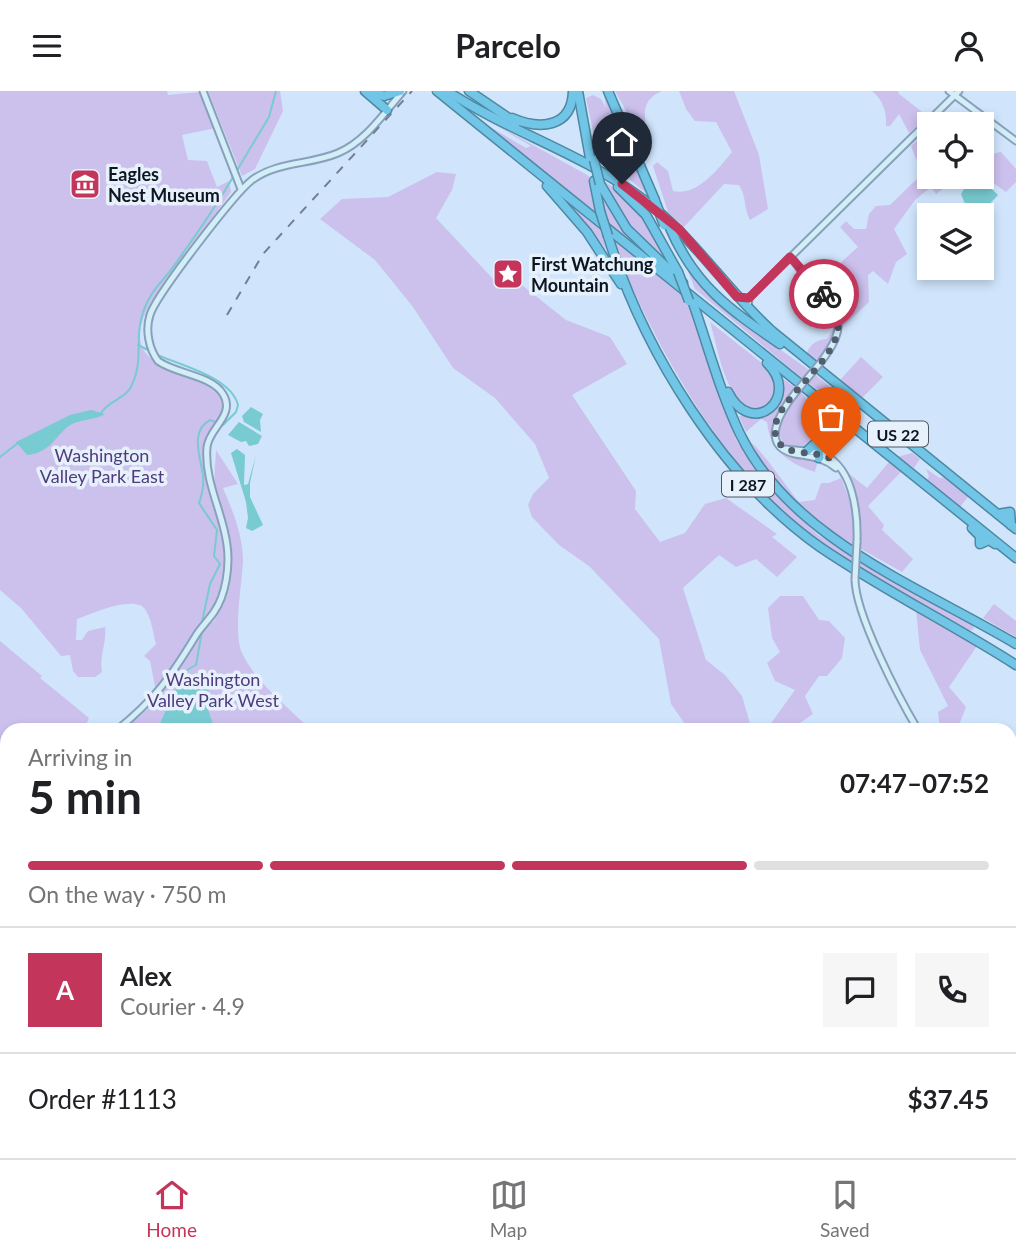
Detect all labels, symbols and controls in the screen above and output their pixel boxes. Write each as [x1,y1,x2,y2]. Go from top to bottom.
text: Parcelo [455,26,561,65]
icon: menu [28,27,66,65]
icon: person [950,27,988,65]
pin [592,112,652,184]
map controls [917,112,994,280]
button: locate [917,112,994,189]
icon: home [603,123,641,161]
place label: Eagles Nest Museum [108,163,220,206]
museum icon: Eagles Nest Museum [68,167,102,201]
button: layers [917,203,994,280]
place label: First Watchung Mountain [531,253,654,296]
place icon: First Watchung Mountain [491,257,525,291]
courier [789,259,859,329]
icon: bike [805,275,843,313]
pin [801,387,861,459]
icon: bag [812,398,850,436]
road number: US 22 [868,421,928,447]
park label: Washington Valley Park East [40,444,165,487]
road number: I 287 [722,471,774,497]
park label: Washington Valley Park West [147,668,280,711]
text: Arriving in [28,743,132,771]
text: 07:47–07:52 [840,767,989,799]
text: 5 min [28,769,142,824]
text: On the way · 750 m [28,880,227,908]
button: chat [823,953,897,1027]
button: phone [915,953,989,1027]
text: Alex [120,960,172,992]
text: A [56,974,74,1006]
text: Courier · 4.9 [120,992,245,1020]
text: Order #1113 [28,1083,177,1115]
text: $37.45 [907,1083,989,1115]
tab: Home [146,1176,197,1241]
tab: Map [490,1176,528,1241]
tab: Saved [820,1176,870,1241]

